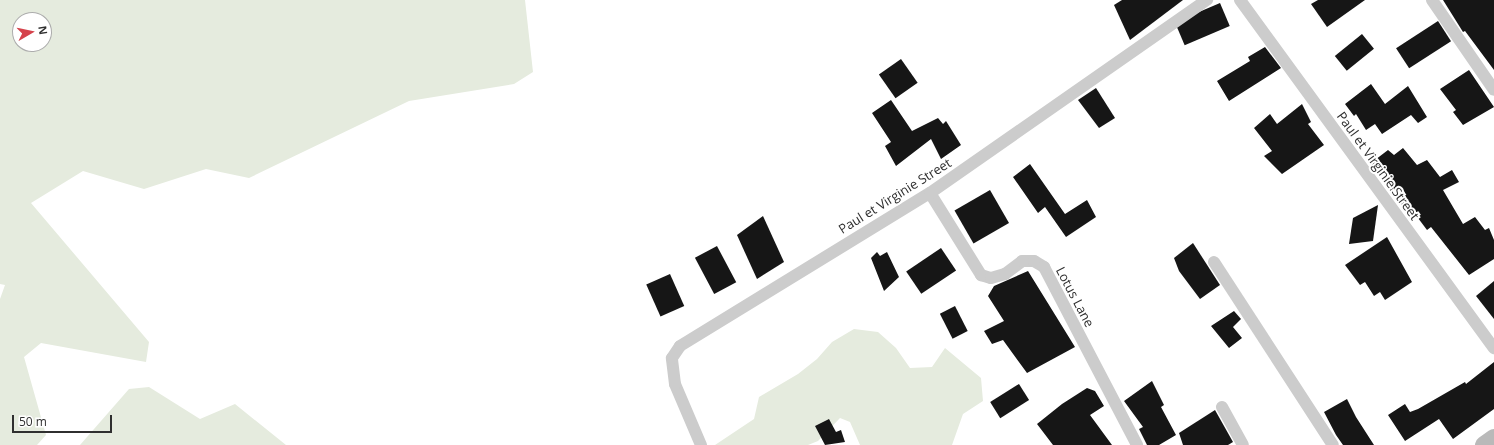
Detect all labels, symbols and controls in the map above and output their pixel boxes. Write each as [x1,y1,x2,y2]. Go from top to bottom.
north arrow [12,12,52,52]
text: N [35,25,51,36]
street label: Paul et Virginie Street [1334,109,1422,223]
street label: Paul et Virginie Street [836,155,954,237]
street label: Lotus Lane [1053,264,1097,330]
scale bar [14,407,114,433]
text: 50 m [19,413,47,430]

